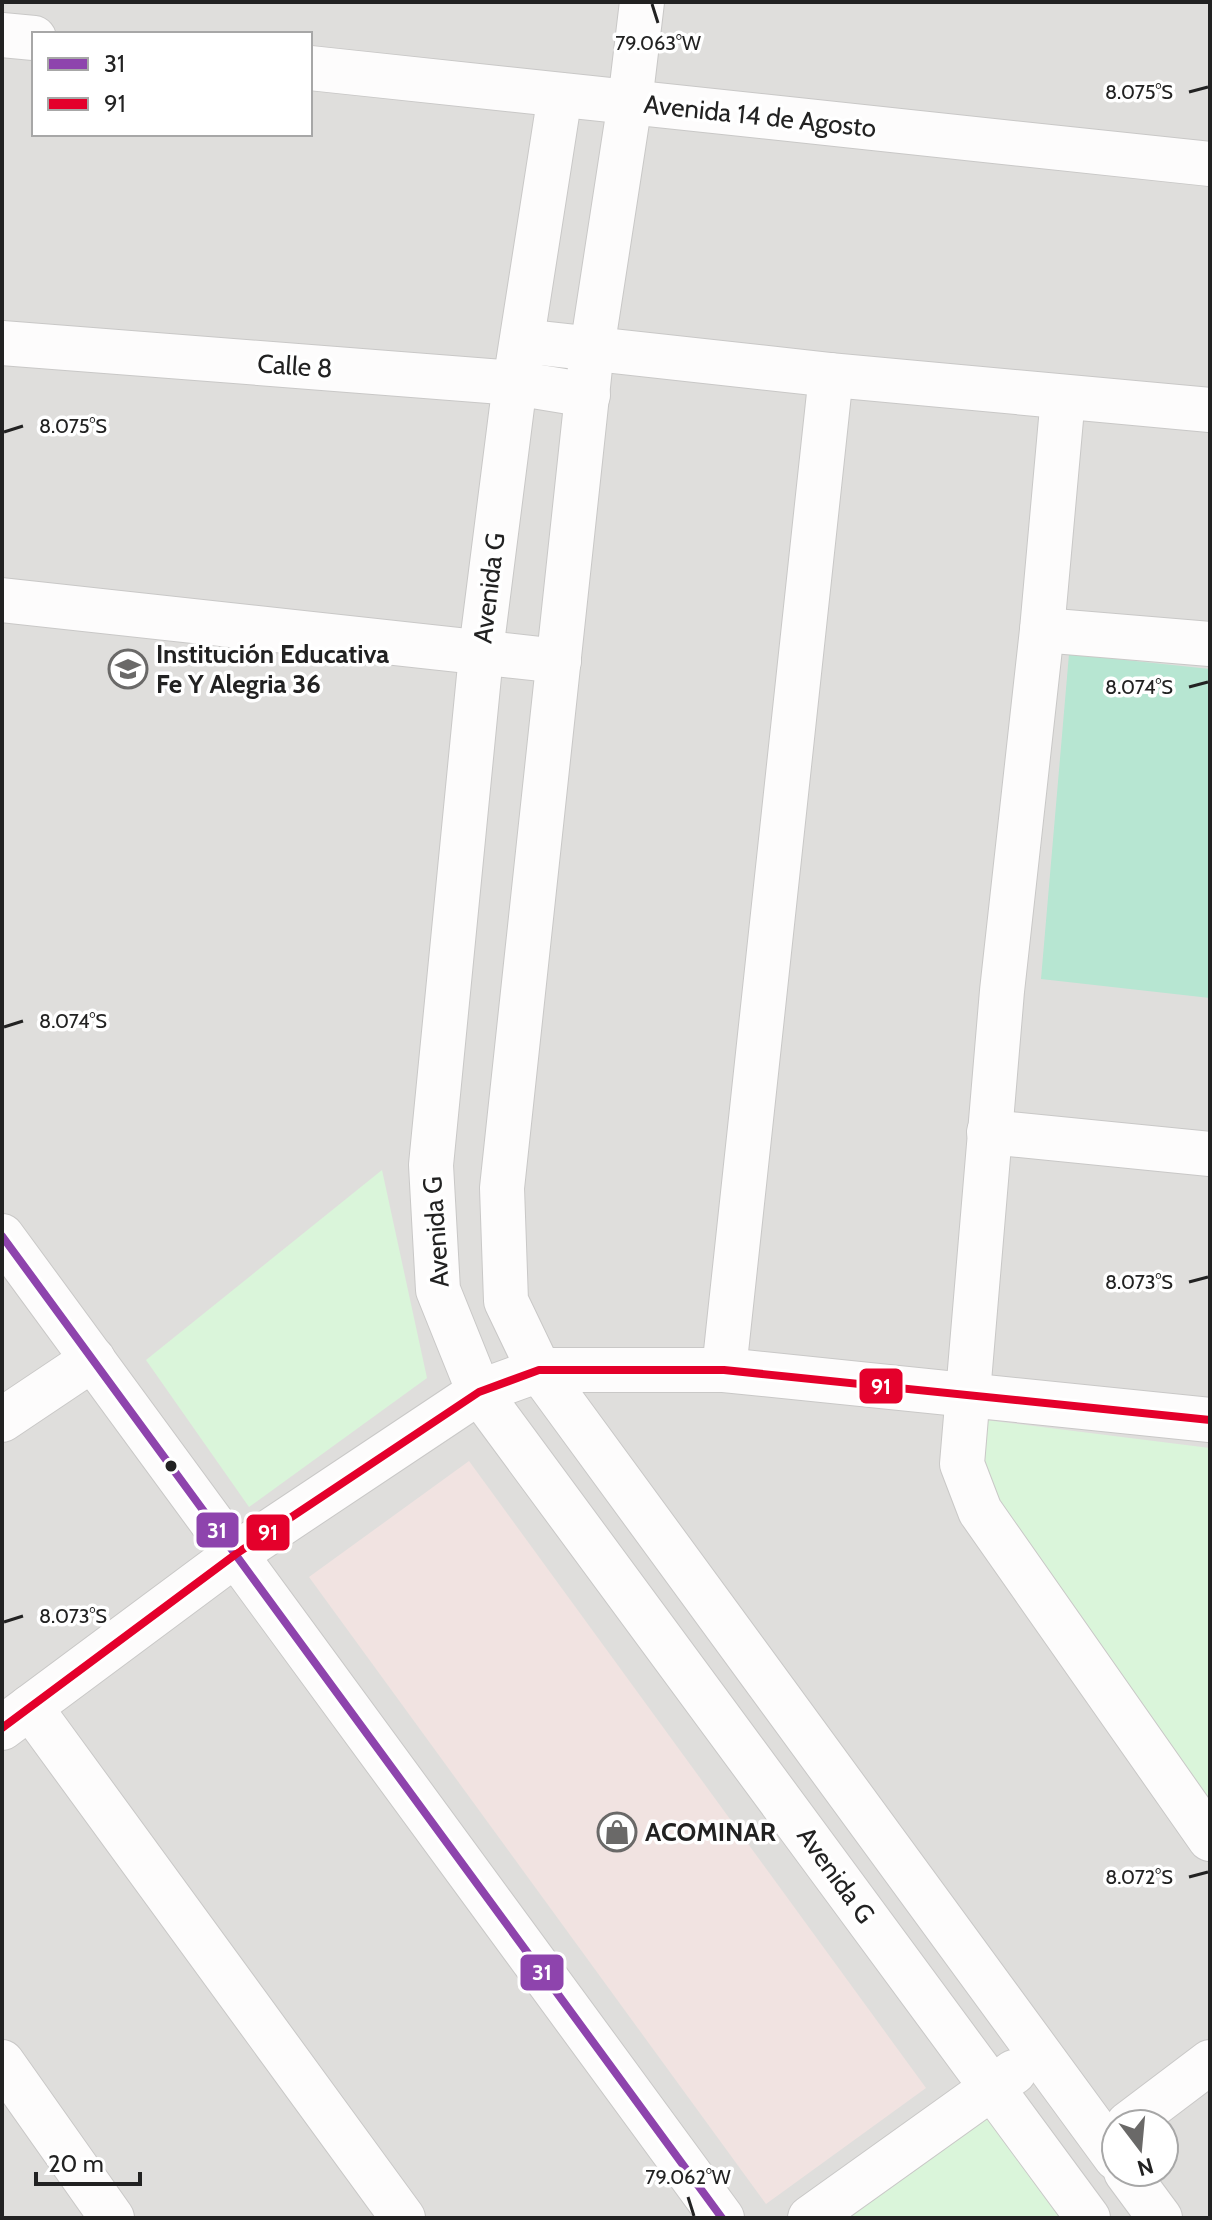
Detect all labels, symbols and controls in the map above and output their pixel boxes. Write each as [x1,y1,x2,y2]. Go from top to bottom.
text: 79.063°W [615,31,701,55]
legend [32,32,312,136]
text: 31 [104,49,125,78]
text: 8.075°S [1105,80,1173,104]
street label: Avenida 14 de Agosto [642,88,878,144]
text: 91 [104,89,125,118]
street label: Calle 8 [256,347,334,385]
text: 8.075°S [39,414,107,438]
street label: Avenida G [466,531,512,645]
place label: Institución Educativa Fe Y Alegria 36 [156,638,389,700]
school or university icon: Institución Educativa Fe Y Alegria 36 [107,648,149,690]
text: 8.074°S [1105,675,1173,699]
text: 8.074°S [39,1009,107,1033]
street label: Avenida G [416,1175,456,1289]
text: 8.073°S [1105,1270,1173,1294]
line badge: 91 [858,1367,904,1405]
text: 91 [871,1373,891,1400]
unlabelled marker [163,1458,179,1474]
line badge: 31 [195,1511,240,1549]
line badge: 91 [245,1513,291,1552]
text: 31 [207,1517,227,1544]
text: 91 [258,1519,278,1546]
text: 8.073°S [39,1604,107,1628]
shop icon: ACOMINAR [596,1811,638,1853]
place label: ACOMINAR [645,1816,776,1848]
street label: Avenida G [790,1821,882,1929]
text: 8.072°S [1105,1865,1173,1889]
line badge: 31 [519,1953,565,1992]
text: 31 [532,1959,552,1986]
north arrow [1100,2108,1180,2188]
scale bar [36,2136,140,2186]
text: 20 m [48,2149,104,2178]
text: N [1134,2152,1157,2182]
text: 79.062°W [645,2165,731,2189]

